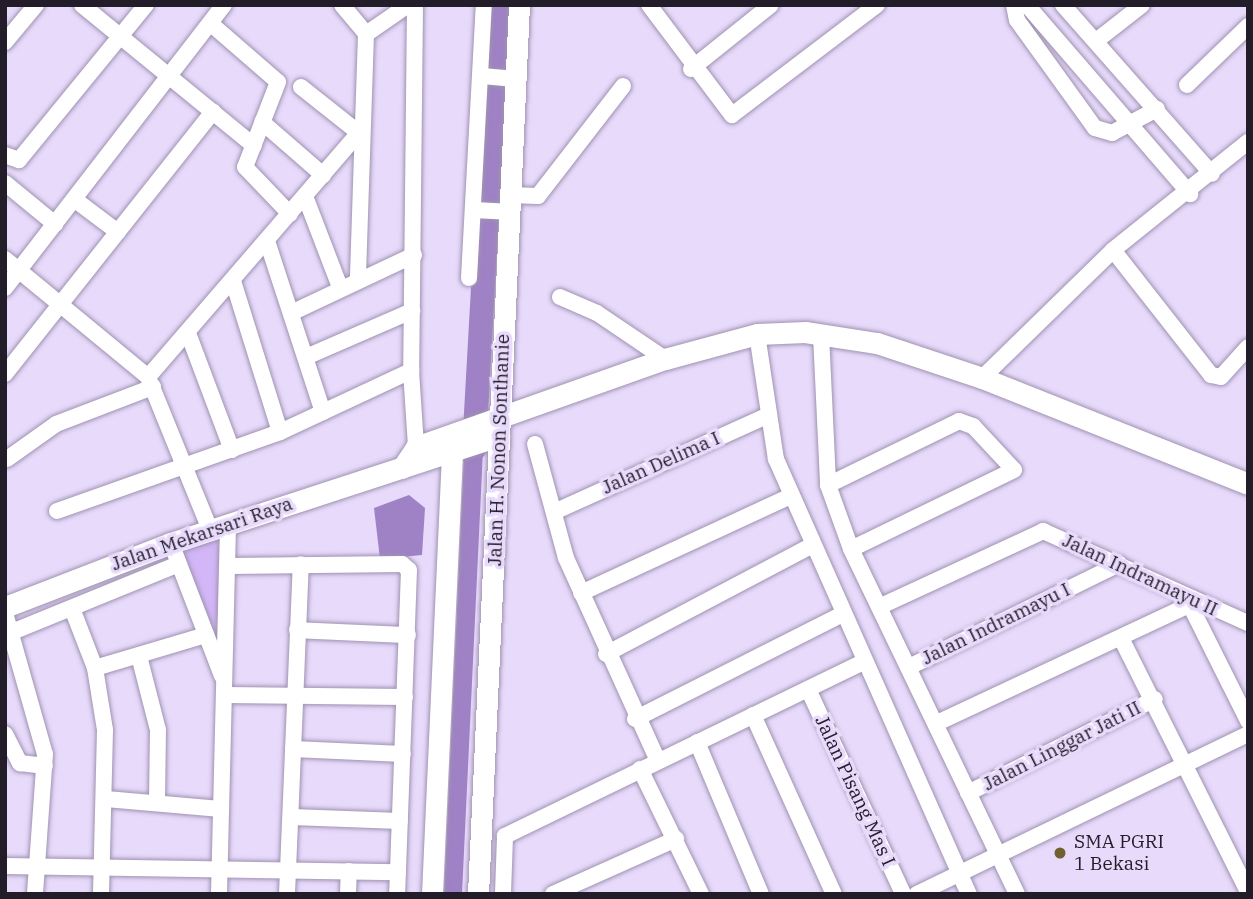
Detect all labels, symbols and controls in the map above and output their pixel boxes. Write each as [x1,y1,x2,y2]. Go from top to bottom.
street label: Jalan H. Nonon Sonthanie [484,334,514,566]
street label: Jalan Delima I [599,427,723,499]
street label: Jalan Mekarsari Raya [109,492,295,576]
street label: Jalan Indramayu II [1059,529,1221,621]
street label: Jalan Indramayu I [918,578,1074,670]
street label: Jalan Linggar Jati II [979,696,1145,796]
street label: Jalan Pisang Mas I [810,712,900,870]
place label: SMA PGRI 1 Bekasi [1074,831,1164,875]
marker: SMA PGRI 1 Bekasi [1052,845,1068,861]

